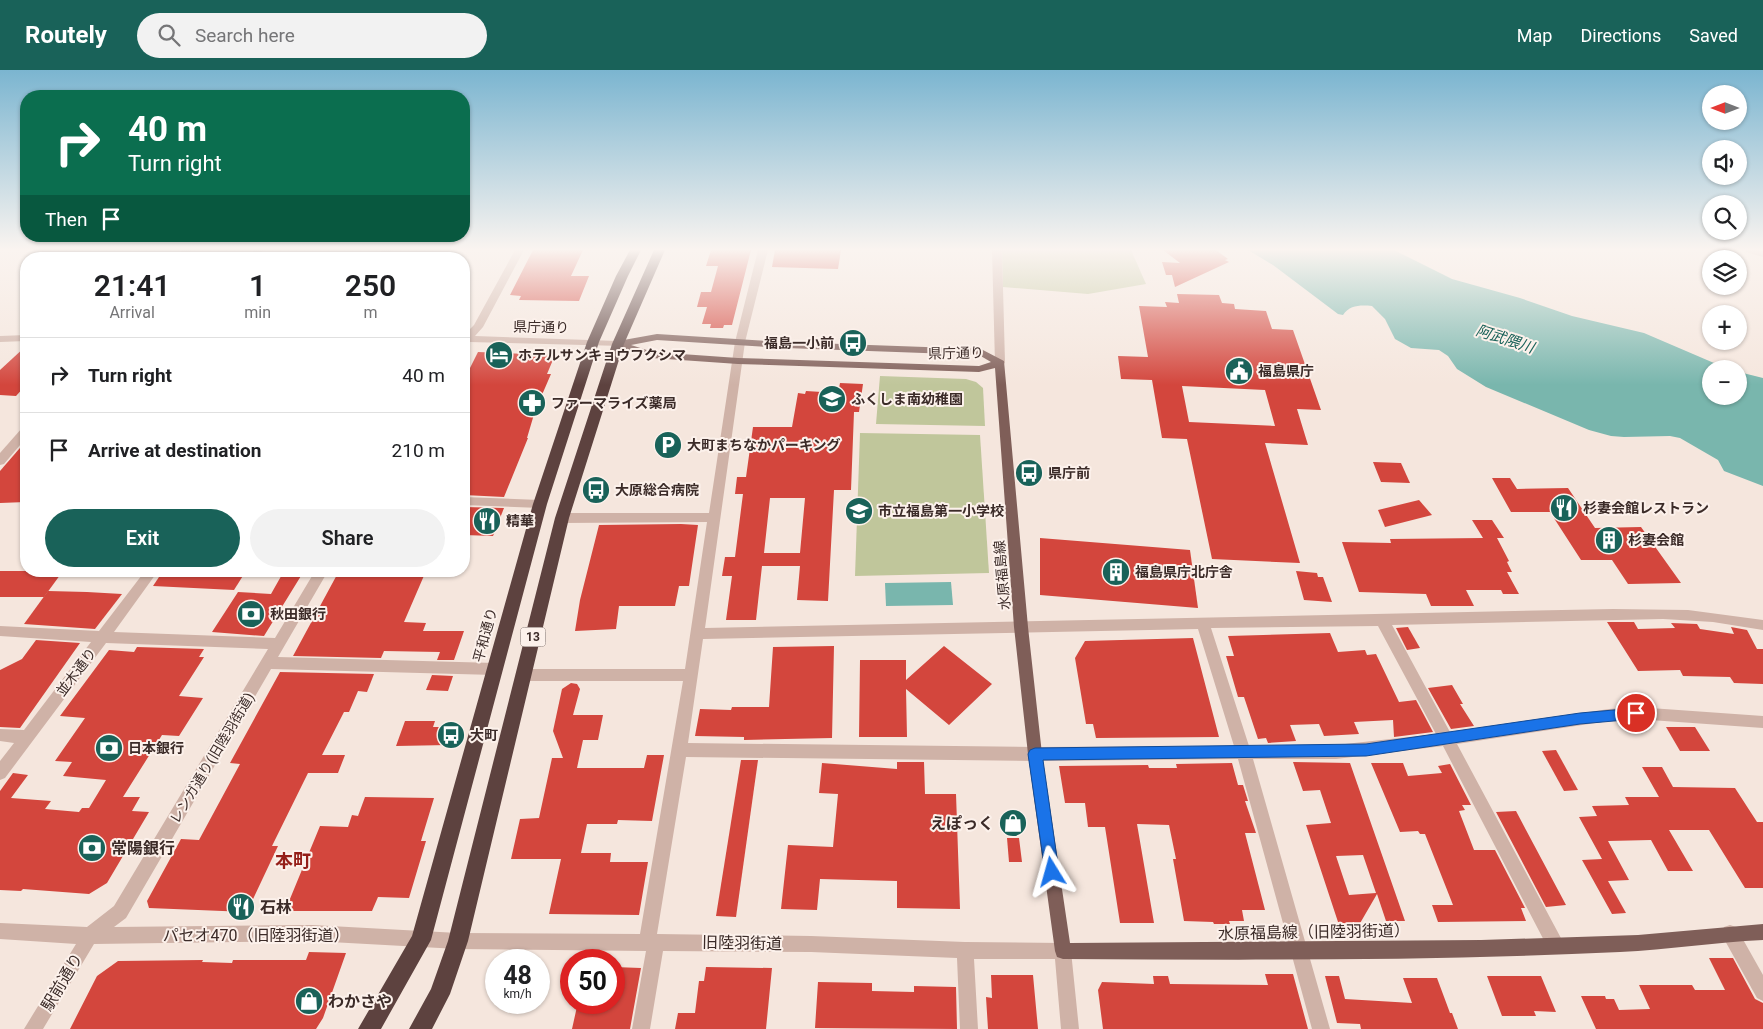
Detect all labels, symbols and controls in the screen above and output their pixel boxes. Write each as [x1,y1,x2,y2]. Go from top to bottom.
search box [137,13,487,58]
text: Routely [25,21,107,49]
icon: search [155,21,183,49]
text: Search here [195,24,295,47]
text: Map [1517,25,1552,46]
text: Directions [1580,25,1661,46]
text: Saved [1689,25,1738,46]
north arrow [1702,85,1748,130]
map controls [1702,85,1747,405]
text: 40 m [128,109,207,150]
icon: right [45,110,110,175]
button: sound [1702,140,1747,185]
text: Turn right [128,151,222,176]
button: search [1702,195,1747,240]
icon: arrive [97,205,125,233]
text: Then [45,208,87,231]
button: layers [1702,250,1747,295]
text: 21:41 [94,268,171,303]
text: 1 [249,268,266,303]
text: 250 [345,268,396,303]
text: Arrival [109,303,155,322]
text: min [244,303,271,322]
text: m [363,303,378,322]
button: + [1702,305,1747,350]
street label: 県庁通り [513,319,569,335]
water label: 阿武隈川 [1474,321,1538,357]
bus stop icon: 福島一小前 [838,328,868,358]
place label: 福島一小前 [764,335,834,351]
hotel icon: ホテルサンキョウフクシマ [484,340,514,370]
street label: 県庁通り [928,345,984,361]
place label: ホテルサンキョウフクシマ [518,347,686,363]
public building icon: 福島県庁 [1224,356,1254,386]
button: − [1702,360,1747,405]
icon: right [45,361,73,389]
place label: 福島県庁 [1258,363,1314,379]
text: Turn right [88,364,172,387]
text: 40 m [402,364,445,387]
school or university icon: ふくしま南幼稚園 [817,384,847,414]
pharmacy icon: ファーマライズ薬局 [517,388,547,418]
place label: ふくしま南幼稚園 [851,391,963,407]
place label: ファーマライズ薬局 [551,395,677,411]
parking icon: 大町まちなかパーキング [653,430,683,460]
icon: arrive [45,436,73,464]
place label: 大町まちなかパーキング [687,437,841,453]
text: Arrive at destination [88,439,261,462]
text: 210 m [392,439,445,462]
bus stop icon: 県庁前 [1014,458,1044,488]
place label: 県庁前 [1048,465,1090,481]
bus stop icon: 大原総合病院 [581,475,611,505]
place label: 大原総合病院 [615,482,699,498]
restaurant icon: 杉妻会館レストラン [1549,493,1579,523]
school or university icon: 市立福島第一小学校 [844,496,874,526]
place label: 杉妻会館レストラン [1583,500,1709,516]
place label: 市立福島第一小学校 [878,503,1004,519]
restaurant icon: 精華 [472,506,502,536]
button: Exit [45,509,240,567]
button: Share [250,509,445,567]
place label: 精華 [506,513,534,529]
building icon: 杉妻会館 [1594,525,1624,555]
place label: 杉妻会館 [1628,532,1684,548]
street label: 水原福島線 [991,539,1013,611]
building icon: 福島県庁北庁舎 [1101,557,1131,587]
place label: 福島県庁北庁舎 [1135,564,1233,580]
bank icon: 秋田銀行 [236,599,266,629]
place label: 秋田銀行 [270,606,326,622]
street label: 平和通り [470,606,500,664]
road number: 13 [520,628,546,646]
street label: 並木通り [53,645,99,699]
street label: レンガ通り(旧陸羽街道) [167,690,258,827]
pin [1615,692,1657,734]
icon: arrive [1622,699,1650,727]
bus stop icon: 大町 [436,720,466,750]
place label: 大町 [470,727,498,743]
bank icon: 日本銀行 [94,733,124,763]
place label: 日本銀行 [128,740,184,756]
shop icon: えぽっく [998,808,1028,838]
place label: えぽっく [930,814,994,833]
bank icon: 常陽銀行 [77,833,107,863]
place label: 常陽銀行 [111,839,175,858]
position arrow [1025,845,1077,897]
district label: 本町 [275,850,311,871]
restaurant icon: 石林 [226,892,256,922]
place label: 石林 [260,898,292,917]
street label: 水原福島線（旧陸羽街道） [1218,921,1410,943]
street label: パセオ470（旧陸羽街道） [163,926,349,945]
street label: 旧陸羽街道 [702,933,782,953]
speed limit sign: 50 [560,949,625,1014]
street label: 駅前通り [37,950,87,1014]
text: 48 [503,961,532,990]
shop icon: わかさや [294,986,324,1016]
text: km/h [503,987,532,1001]
place label: わかさや [328,992,392,1011]

